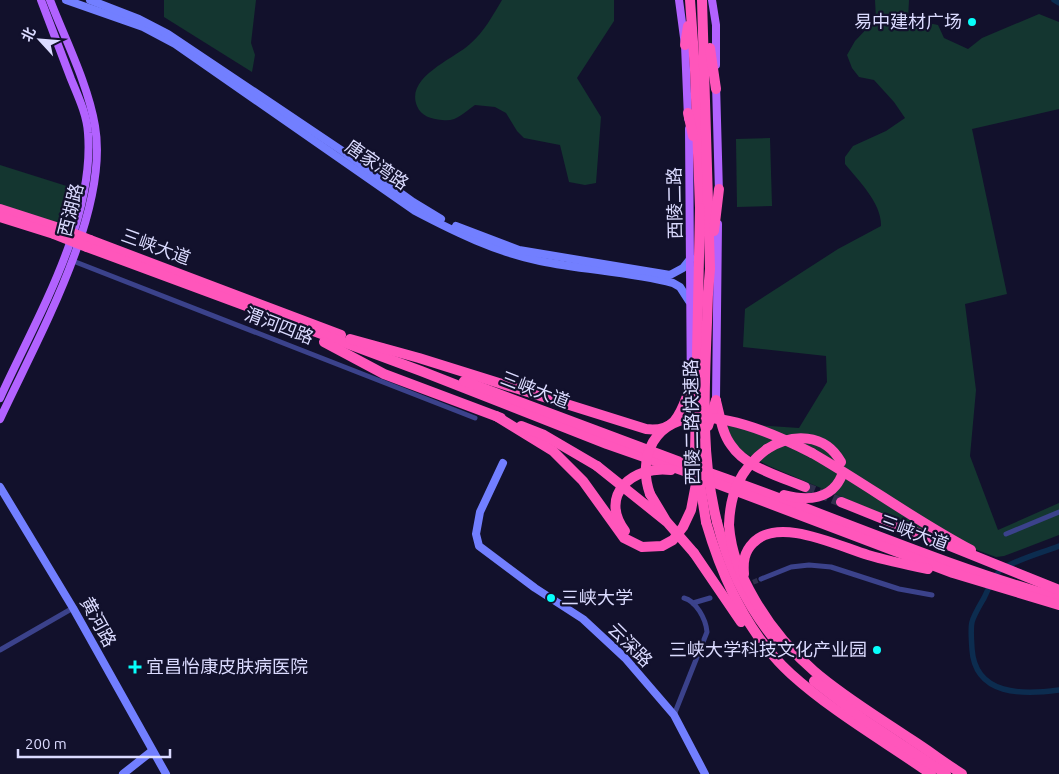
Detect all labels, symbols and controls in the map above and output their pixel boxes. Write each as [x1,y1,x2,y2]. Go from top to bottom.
place label: 易中建材广场 [854,11,962,31]
north arrow [15,15,65,65]
marker: 易中建材广场 [966,16,978,28]
text: 北 [18,25,39,44]
street label: 唐家湾路 [342,135,413,193]
street label: 西陵二路 [663,167,685,239]
street label: 西湖路 [54,181,86,238]
street label: 三峡大道 [119,224,194,268]
street label: 渭河四路 [242,303,317,347]
street label: 西陵二路快速路 [680,359,702,485]
street label: 三峡大道 [498,367,573,411]
street label: 三峡大道 [877,510,952,554]
place label: 三峡大学 [561,587,633,607]
marker: 三峡大学 [545,592,557,604]
street label: 黄河路 [77,593,121,650]
street label: 云深路 [605,618,657,670]
place label: 三峡大学科技文化产业园 [669,639,867,659]
marker: 三峡大学科技文化产业园 [871,644,883,656]
place label: 宜昌怡康皮肤病医院 [146,656,308,676]
marker: 宜昌怡康皮肤病医院 [128,660,142,674]
scale bar [18,726,170,758]
text: 200 m [25,735,67,752]

